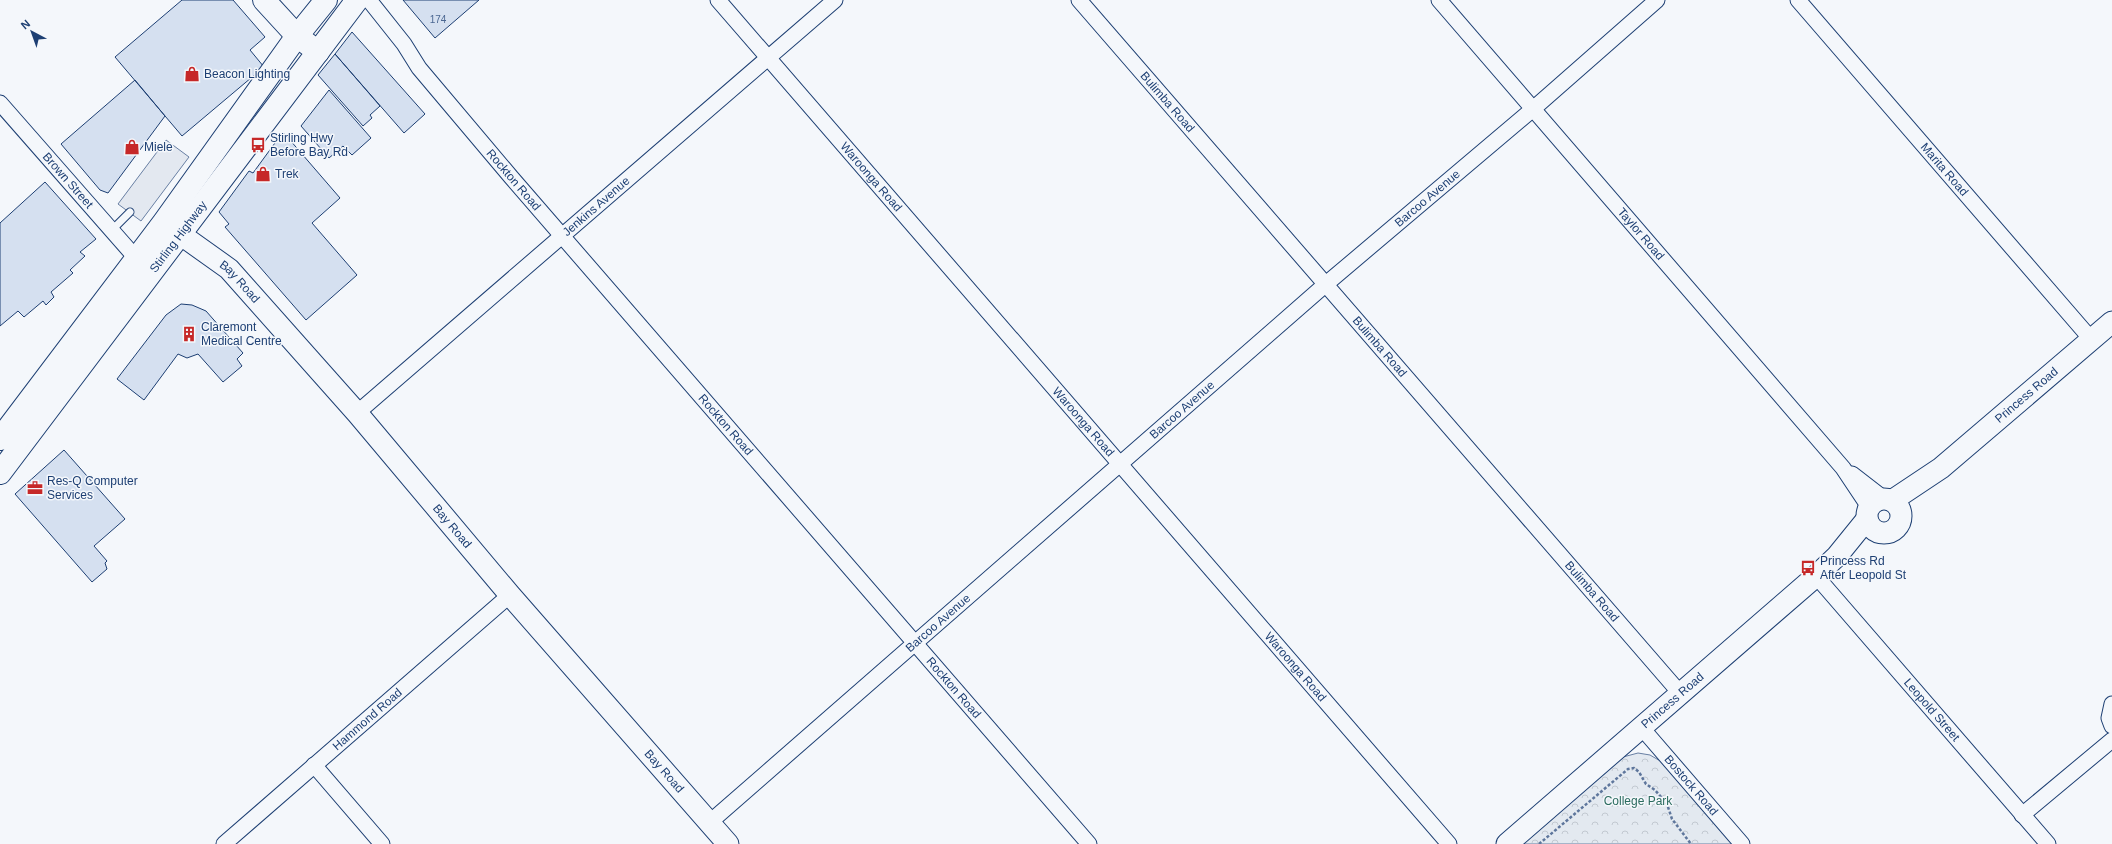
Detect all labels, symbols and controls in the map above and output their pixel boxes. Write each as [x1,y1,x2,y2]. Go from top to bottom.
north arrow [12,12,52,52]
house number: 174 [430,14,447,25]
text: N [19,17,32,32]
shop icon: Beacon Lighting [183,65,201,83]
place label: Beacon Lighting [204,67,290,81]
street label: Bulimba Road [1137,69,1197,135]
place label: Stirling Hwy Before Bay Rd [270,131,348,159]
bus stop icon: Stirling Hwy Before Bay Rd [249,136,267,154]
shop icon: Miele [123,138,141,156]
street label: Waroonga Road [837,139,905,214]
place label: Miele [144,140,173,154]
street label: Marita Road [1918,140,1971,199]
street label: Rockton Road [484,146,544,213]
street label: Brown Street [40,150,97,212]
shop icon: Trek [254,165,272,183]
place label: Trek [275,167,300,181]
street label: Barcoo Avenue [1392,167,1463,230]
street label: Jenkins Avenue [560,173,633,239]
street label: Stirling Highway [147,198,210,275]
street label: Taylor Road [1615,205,1667,263]
street label: Bay Road [217,258,263,306]
street label: Bulimba Road [1350,314,1410,380]
place label: Claremont Medical Centre [201,320,282,348]
building icon: Claremont Medical Centre [180,325,198,343]
street label: Princess Road [1992,364,2061,426]
street label: Barcoo Avenue [1147,378,1217,442]
street label: Waroonga Road [1050,384,1117,459]
street label: Rockton Road [695,391,756,458]
place label: Res-Q Computer Services [47,474,138,502]
office icon: Res-Q Computer Services [26,479,44,497]
street label: Bay Road [430,502,475,551]
place label: Princess Rd After Leopold St [1820,554,1907,582]
street label: Bulimba Road [1562,558,1622,625]
bus stop icon: Princess Rd After Leopold St [1799,559,1817,577]
street label: Barcoo Avenue [903,591,973,655]
street label: Waroonga Road [1262,629,1329,704]
street label: Rockton Road [923,654,984,721]
street label: Princess Road [1638,670,1707,731]
street label: Leopold Street [1901,676,1963,744]
street label: Hammond Road [330,685,405,753]
street label: Bay Road [642,747,687,796]
street label: Bostock Road [1662,752,1721,818]
park label: College Park [1604,794,1673,808]

